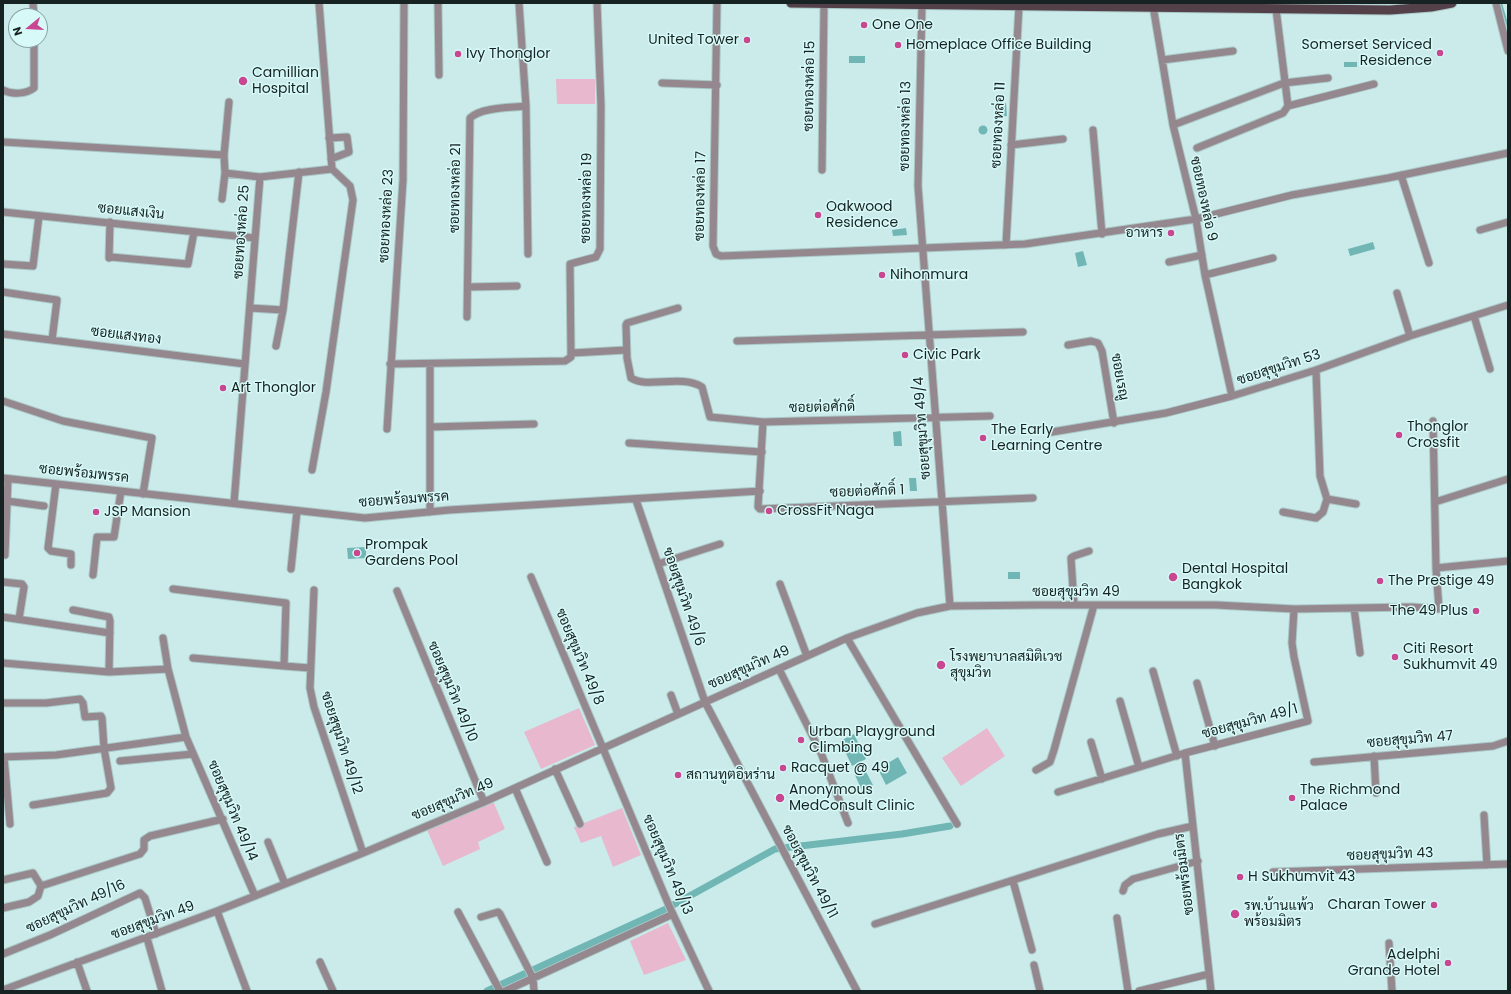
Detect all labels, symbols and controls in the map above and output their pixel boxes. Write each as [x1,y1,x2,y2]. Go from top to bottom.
north arrow [8,8,48,48]
place label: One One [872,17,933,33]
marker: One One [859,20,869,30]
text: N [9,25,26,38]
place label: United Tower [648,32,739,48]
marker: United Tower [742,35,752,45]
place label: Homeplace Office Building [906,37,1091,53]
place label: Somerset Serviced Residence [1302,37,1432,70]
street label: ซอยทองหล่อ 15 [801,40,819,132]
marker: Homeplace Office Building [893,40,903,50]
place label: Ivy Thonglor [466,46,550,62]
marker: Somerset Serviced Residence [1435,48,1445,58]
marker: Ivy Thonglor [453,49,463,59]
place label: Camillian Hospital [252,65,319,98]
marker: Camillian Hospital [237,75,249,87]
street label: ซอยทองหล่อ 13 [897,81,915,171]
street label: ซอยทองหล่อ 11 [988,81,1010,169]
street label: ซอยทองหล่อ 21 [447,143,465,233]
street label: ซอยทองหล่อ 17 [692,151,710,241]
street label: ซอยทองหล่อ 19 [578,152,596,244]
street label: ซอยทองหล่อ 9 [1186,155,1220,243]
street label: ซอยทองหล่อ 23 [376,169,398,263]
street label: ซอยทองหล่อ 25 [230,184,254,280]
place label: Oakwood Residence [826,199,898,232]
street label: ซอยแสงเงิน [97,200,165,224]
marker: Oakwood Residence [813,210,823,220]
place label: อาหาร [1126,225,1163,241]
marker: อาหาร [1166,228,1176,238]
place label: Nihonmura [890,267,968,283]
marker: Nihonmura [877,270,887,280]
street label: ซอยแสงทอง [90,323,162,349]
place label: Civic Park [913,347,981,363]
street label: ซอยสุขุมวิท 53 [1235,347,1323,389]
marker: Civic Park [900,350,910,360]
street label: ซอยเรณู [1107,352,1131,402]
street label: ซอยสุขุมวิท 49/4 [911,376,935,480]
place label: Art Thonglor [231,380,316,396]
marker: Art Thonglor [218,383,228,393]
street label: ซอยต่อศักดิ์ [789,399,855,417]
place label: Thonglor Crossfit [1407,419,1469,452]
place label: The Early Learning Centre [991,422,1102,454]
marker: Thonglor Crossfit [1394,430,1404,440]
marker: The Early Learning Centre [978,433,988,443]
street label: ซอยพร้อมพรรค [38,461,130,487]
street label: ซอยต่อศักดิ์ 1 [829,482,905,502]
street label: ซอยพร้อมพรรค [358,488,450,512]
place label: CrossFit Naga [777,503,874,519]
place label: JSP Mansion [104,504,191,520]
marker: CrossFit Naga [764,506,774,516]
marker: JSP Mansion [91,507,101,517]
place label: Prompak Gardens Pool [365,537,458,570]
street label: ซอยสุขุมวิท 49/6 [658,545,708,649]
marker: Prompak Gardens Pool [352,548,362,558]
place label: Dental Hospital Bangkok [1182,561,1288,594]
marker: Dental Hospital Bangkok [1167,571,1179,583]
place label: The Prestige 49 [1388,573,1494,589]
marker: The Prestige 49 [1375,576,1385,586]
street label: ซอยสุขุมวิท 49 [1032,584,1120,600]
place label: The 49 Plus [1390,603,1468,619]
street label: ซอยสุขุมวิท 49/8 [551,606,607,708]
marker: The 49 Plus [1471,606,1481,616]
street label: ซอยสุขุมวิท 49/10 [423,639,481,745]
place label: Citi Resort Sukhumvit 49 [1403,641,1497,674]
street label: ซอยสุขุมวิท 49 [706,643,792,693]
place label: โรงพยาบาลสมิติเวช สุขุมวิท [950,649,1062,682]
marker: Citi Resort Sukhumvit 49 [1390,652,1400,662]
marker: โรงพยาบาลสมิติเวช สุขุมวิท [935,659,947,671]
street label: ซอยสุขุมวิท 49/12 [317,690,365,796]
street label: ซอยสุขุมวิท 49/1 [1200,701,1300,743]
place label: Urban Playground Climbing [809,724,935,756]
street label: ซอยสุขุมวิท 47 [1366,728,1454,752]
marker: Urban Playground Climbing [796,735,806,745]
street label: ซอยสุขุมวิท 49/14 [203,758,261,864]
place label: Racquet @ 49 [791,760,889,776]
marker: Racquet @ 49 [778,763,788,773]
place label: สถานทูตอิหร่าน [686,767,775,783]
marker: สถานทูตอิหร่าน [673,770,683,780]
street label: ซอยสุขุมวิท 49 [409,775,497,825]
place label: Anonymous MedConsult Clinic [789,782,915,814]
place label: The Richmond Palace [1300,782,1400,814]
marker: Anonymous MedConsult Clinic [774,792,786,804]
marker: The Richmond Palace [1287,793,1297,803]
street label: ซอยสุขุมวิท 49/13 [638,812,696,918]
street label: ซอยสุขุมวิท 49/11 [777,822,841,922]
street label: ซอยพร้อมมิตร [1172,832,1198,916]
street label: ซอยสุขุมวิท 43 [1346,845,1434,865]
place label: H Sukhumvit 43 [1248,869,1355,885]
marker: H Sukhumvit 43 [1235,872,1245,882]
street label: ซอยสุขุมวิท 49/16 [24,877,128,937]
place label: Charan Tower [1327,897,1426,913]
street label: ซอยสุขุมวิท 49 [109,898,197,944]
place label: รพ.บ้านแพ้ว พร้อมมิตร [1244,898,1314,930]
marker: Charan Tower [1429,900,1439,910]
marker: รพ.บ้านแพ้ว พร้อมมิตร [1229,908,1241,920]
place label: Adelphi Grande Hotel [1348,947,1440,980]
marker: Adelphi Grande Hotel [1443,958,1453,968]

